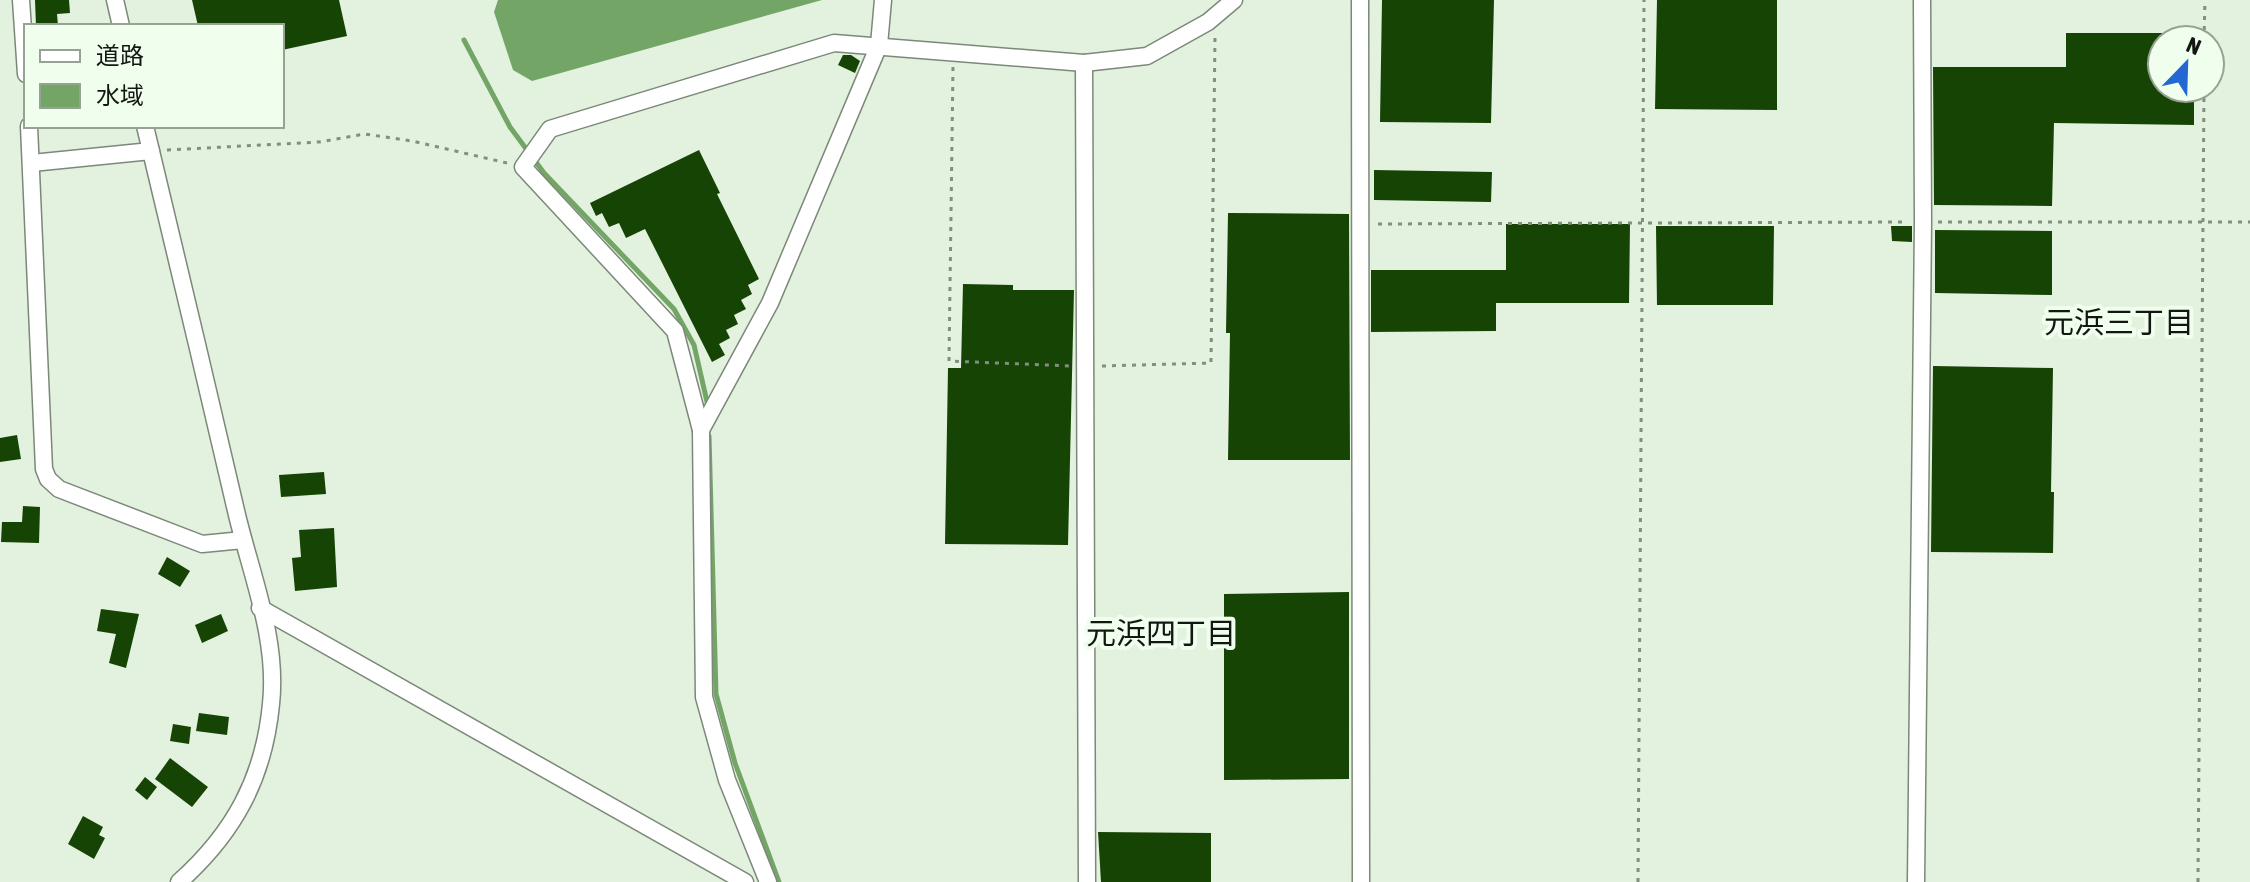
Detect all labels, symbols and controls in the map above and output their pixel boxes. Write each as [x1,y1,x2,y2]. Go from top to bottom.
legend [24,24,284,128]
north arrow [2146,24,2226,104]
text: N [2183,31,2205,60]
text: 道路 [96,42,144,69]
text: 水域 [96,82,144,109]
district label: 元浜三丁目 [2044,305,2194,339]
district label: 元浜四丁目 [1086,616,1236,650]

